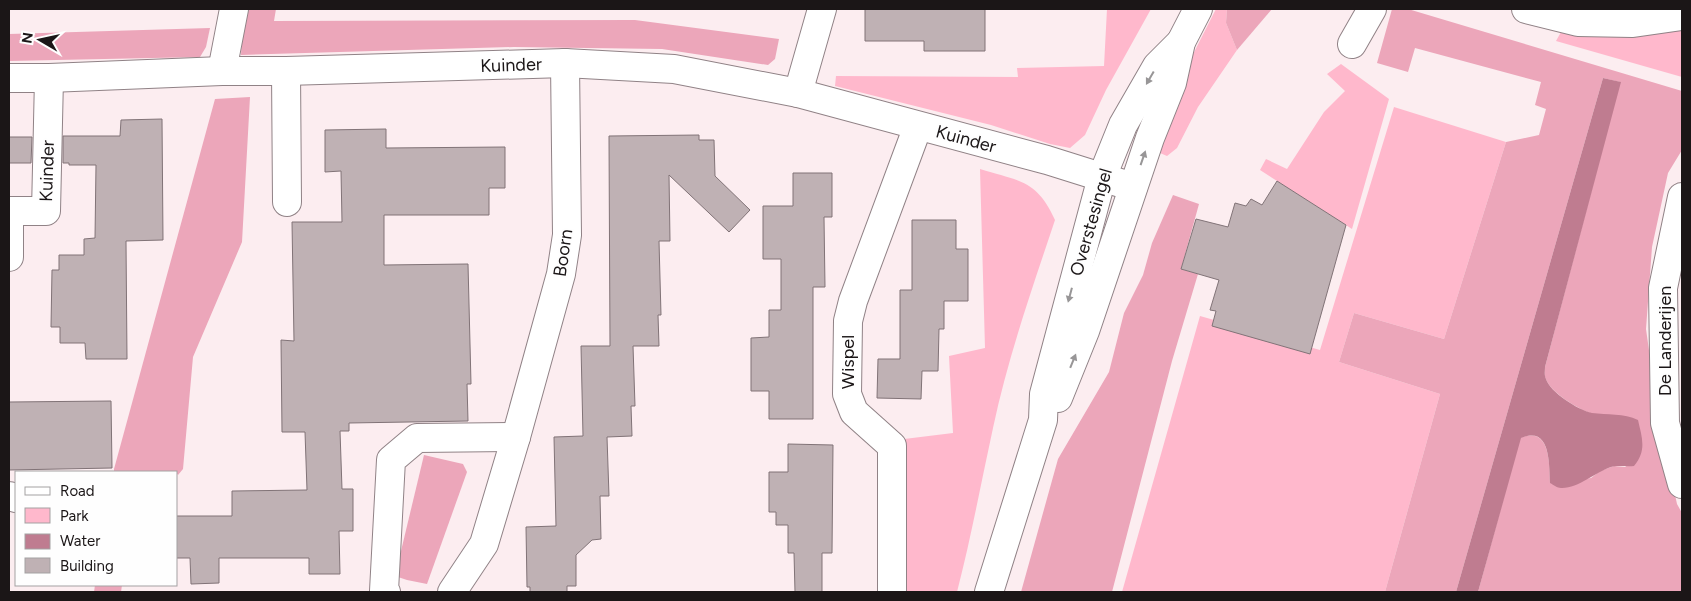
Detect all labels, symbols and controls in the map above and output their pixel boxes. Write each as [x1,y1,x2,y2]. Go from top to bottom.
north arrow [15,15,65,65]
text: N [18,31,37,45]
street label: Kuinder [480,53,542,77]
one-way arrow [1145,72,1154,85]
street label: Kuinder [933,120,999,158]
street label: Kuinder [35,140,59,202]
one-way arrow [1139,150,1147,165]
street label: Overstesingel [1065,166,1117,278]
street label: Boorn [549,228,577,278]
street label: De Landerijen [1654,286,1676,396]
one-way arrow [1066,288,1074,303]
street label: Wispel [837,335,859,389]
one-way arrow [1069,353,1077,368]
legend [15,471,178,586]
text: Road [60,482,95,500]
text: Park [60,507,89,525]
text: Water [60,532,100,550]
text: Building [60,557,114,575]

